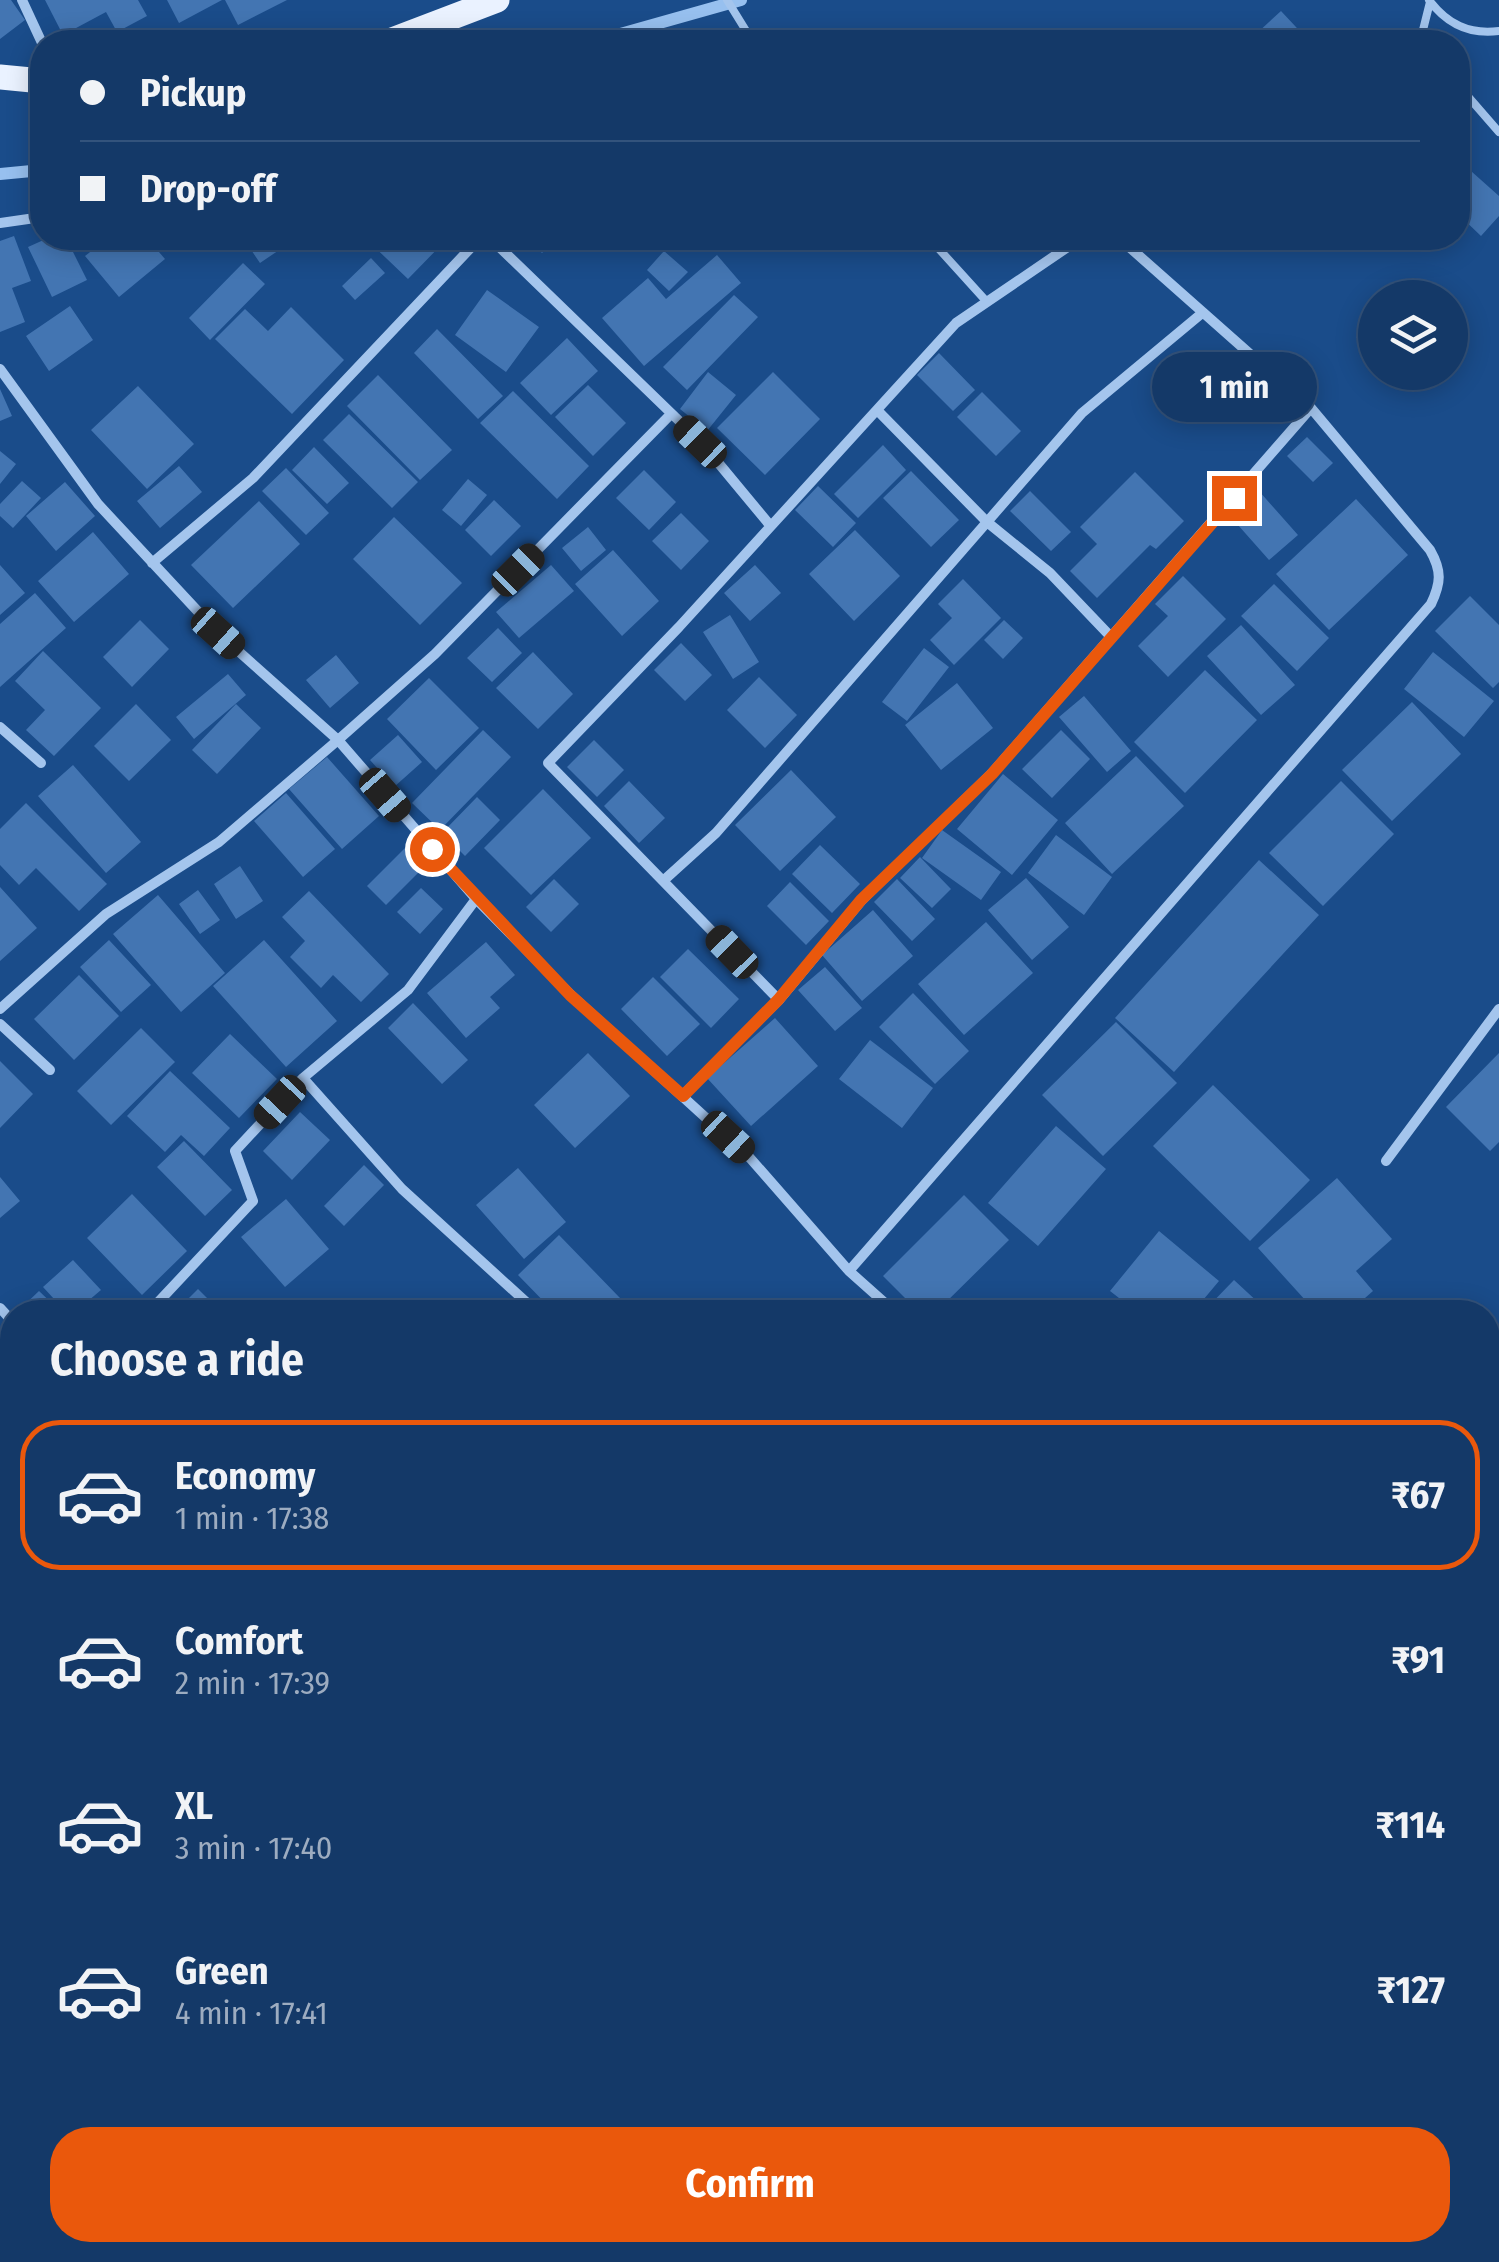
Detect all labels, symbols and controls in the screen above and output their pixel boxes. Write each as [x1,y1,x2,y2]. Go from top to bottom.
text: Pickup [140,70,246,116]
text: Drop-off [140,166,276,212]
map controls [1358,280,1468,390]
button: layers [1358,280,1468,390]
callout: 1 min [1152,353,1316,423]
text: 1 min [1200,368,1269,406]
car [668,410,732,474]
route end [1212,476,1257,521]
car [486,538,550,602]
car [186,602,250,664]
car [354,763,416,827]
route start [410,827,455,872]
car [700,920,764,984]
car [249,1070,311,1134]
car [696,1106,760,1168]
text: Choose a ride [50,1333,304,1387]
icon: car [55,1450,145,1540]
text: Economy [175,1453,315,1499]
text: ₹67 [1391,1472,1445,1518]
text: 1 min · 17:38 [175,1499,329,1537]
icon: car [55,1615,145,1705]
text: Comfort [175,1618,303,1664]
text: ₹91 [1391,1637,1445,1683]
text: 2 min · 17:39 [175,1664,330,1702]
icon: car [55,1780,145,1870]
text: XL [175,1783,213,1829]
text: ₹114 [1375,1802,1445,1848]
text: 3 min · 17:40 [175,1829,333,1867]
icon: car [55,1945,145,2035]
text: Green [175,1948,269,1994]
text: ₹127 [1377,1967,1445,2013]
text: 4 min · 17:41 [175,1994,328,2032]
button: Confirm [50,2127,1450,2242]

